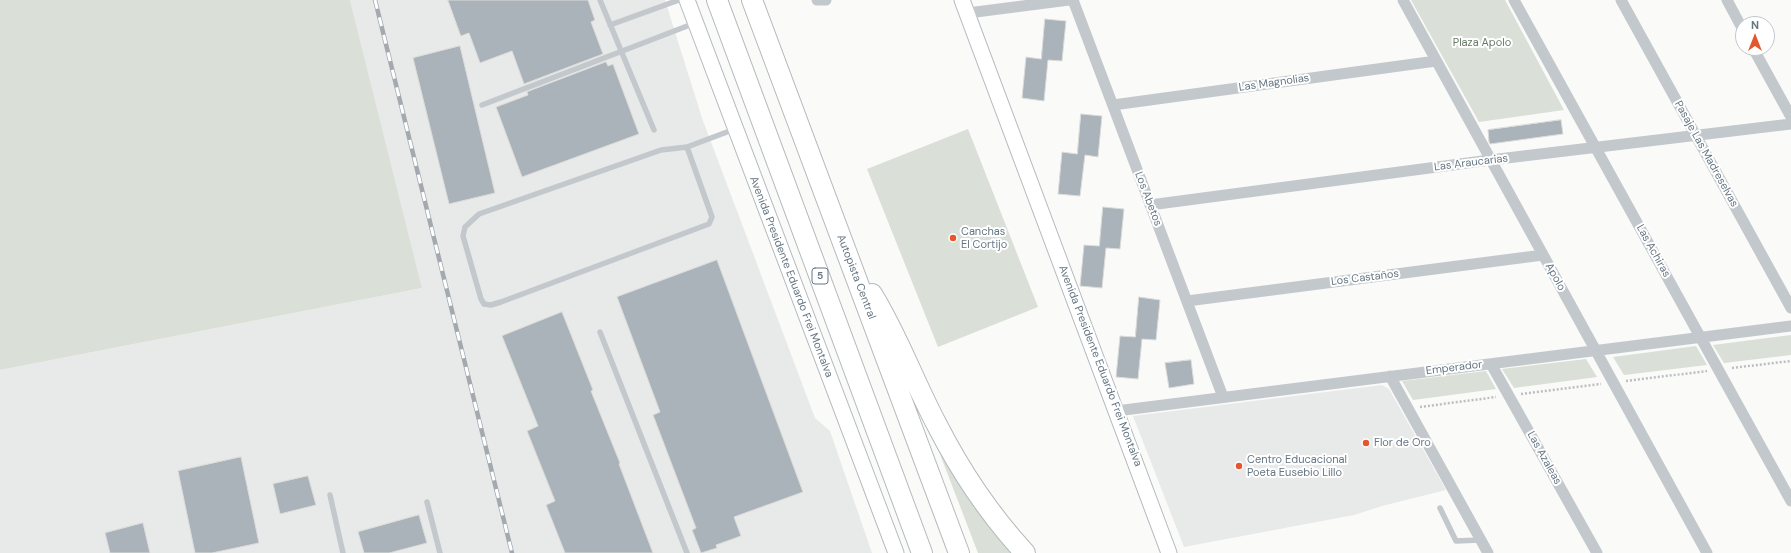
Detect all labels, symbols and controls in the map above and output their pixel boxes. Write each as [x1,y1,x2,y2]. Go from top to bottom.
north arrow [1735,16,1775,56]
text: N [1751,18,1759,32]
park label: Plaza Apolo [1453,36,1511,50]
street label: Las Magnolias [1238,72,1310,94]
street label: Pasaje Las Madreselvas [1671,99,1741,209]
street label: Las Araucarias [1433,152,1509,174]
street label: Los Abetos [1132,170,1164,228]
street label: Avenida Presidente Eduardo Frei Montalva [746,175,836,379]
street label: Las Achiras [1633,222,1673,280]
place label: Canchas El Cortijo [961,225,1007,251]
street label: Autopista Central [834,233,878,321]
marker: Canchas El Cortijo [948,233,958,243]
street label: Apolo [1542,261,1568,293]
street label: Avenida Presidente Eduardo Frei Montalva [1055,264,1145,468]
street label: Los Castaños [1330,267,1400,289]
road number: 5 [812,268,828,284]
street label: Emperador [1425,358,1483,378]
street label: Las Azaleas [1524,429,1564,487]
place label: Flor de Oro [1374,436,1431,450]
marker: Flor de Oro [1361,438,1371,448]
place label: Centro Educacional Poeta Eusebio Lillo [1247,453,1347,479]
marker: Centro Educacional Poeta Eusebio Lillo [1234,461,1244,471]

